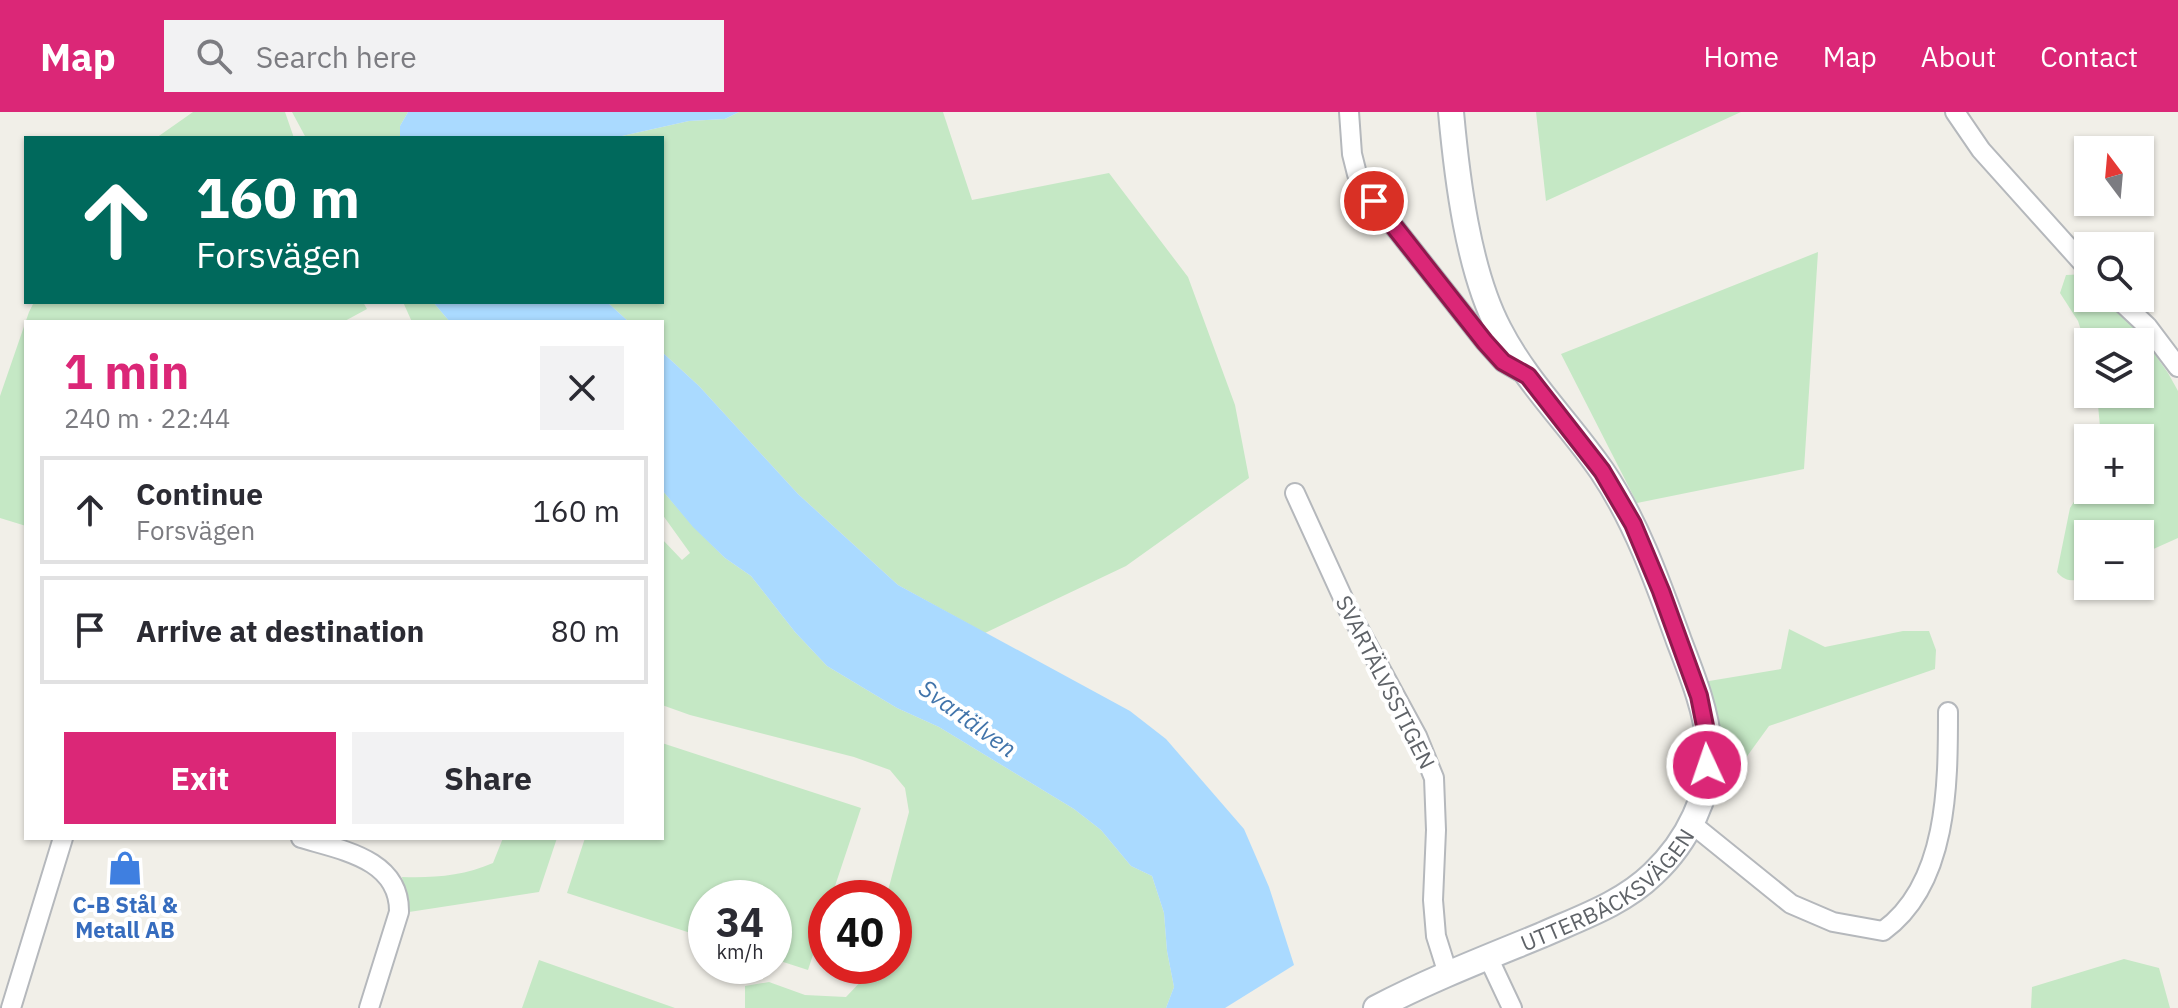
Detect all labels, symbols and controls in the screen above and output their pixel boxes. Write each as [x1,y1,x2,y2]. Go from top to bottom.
search box [164,20,724,92]
text: Map [40,32,116,81]
icon: search [192,34,236,78]
text: Search here [256,37,417,76]
text: Home [1703,38,1779,75]
text: Map [1823,38,1877,75]
text: About [1921,38,1996,75]
text: Contact [2040,38,2138,75]
north arrow [2074,136,2154,216]
map controls [2074,136,2154,600]
text: 160 m [196,161,360,233]
pin [1340,167,1408,235]
icon: ahead [64,168,168,272]
icon: arrive [1352,179,1396,223]
text: Forsvägen [196,231,361,278]
button: search [2074,232,2154,312]
button: layers [2074,328,2154,408]
text: 1 min [64,340,189,402]
button: close [540,346,624,430]
text: 240 m · 22:44 [64,401,230,435]
button: + [2074,424,2154,504]
text: Continue [136,474,263,513]
icon: ahead [68,488,112,532]
text: 160 m [533,491,620,530]
text: Forsvägen [136,513,255,547]
button: − [2074,520,2154,600]
street label: SVARTÄLVSSTIGEN [1330,590,1442,774]
icon: arrive [68,608,112,652]
text: Arrive at destination [136,611,424,650]
text: 80 m [551,611,620,650]
water label: Svartälven [913,672,1023,764]
position arrow [1665,723,1749,807]
button: Exit [64,732,336,824]
button: Share [352,732,624,824]
street label: UTTERBÄCKSVÄGEN [1516,822,1700,957]
shop icon: C-B Stål & Metall AB [106,849,144,887]
speed limit sign: 40 [808,880,912,984]
place label: C-B Stål & Metall AB [72,890,178,944]
text: 34 [716,896,764,948]
text: km/h [716,938,764,965]

